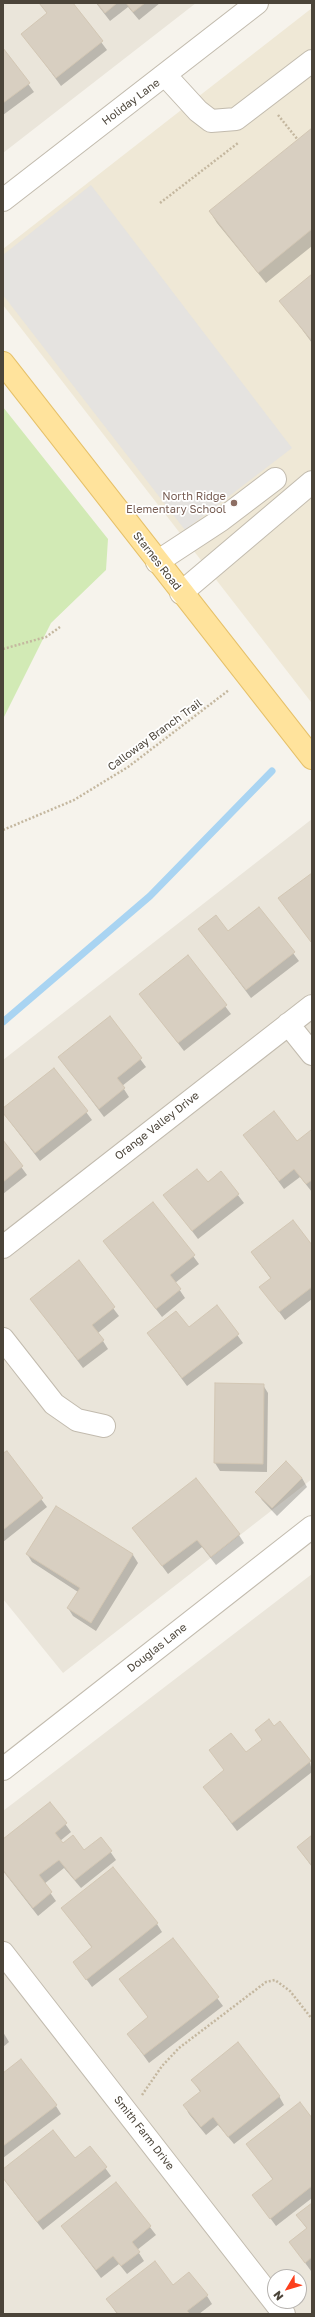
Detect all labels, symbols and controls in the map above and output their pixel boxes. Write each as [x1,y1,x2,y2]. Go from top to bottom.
street label: Holiday Lane [100,76,162,128]
place label: North Ridge Elementary School [126,490,226,516]
marker: North Ridge Elementary School [229,498,239,508]
street label: Starnes Road [130,529,184,593]
street label: Calloway Branch Trail [105,696,205,774]
street label: Orange Valley Drive [112,1089,202,1163]
street label: Douglas Lane [125,1621,189,1675]
street label: Smith Farm Drive [111,2093,177,2173]
north arrow [267,2269,307,2309]
text: N [270,2289,286,2303]

